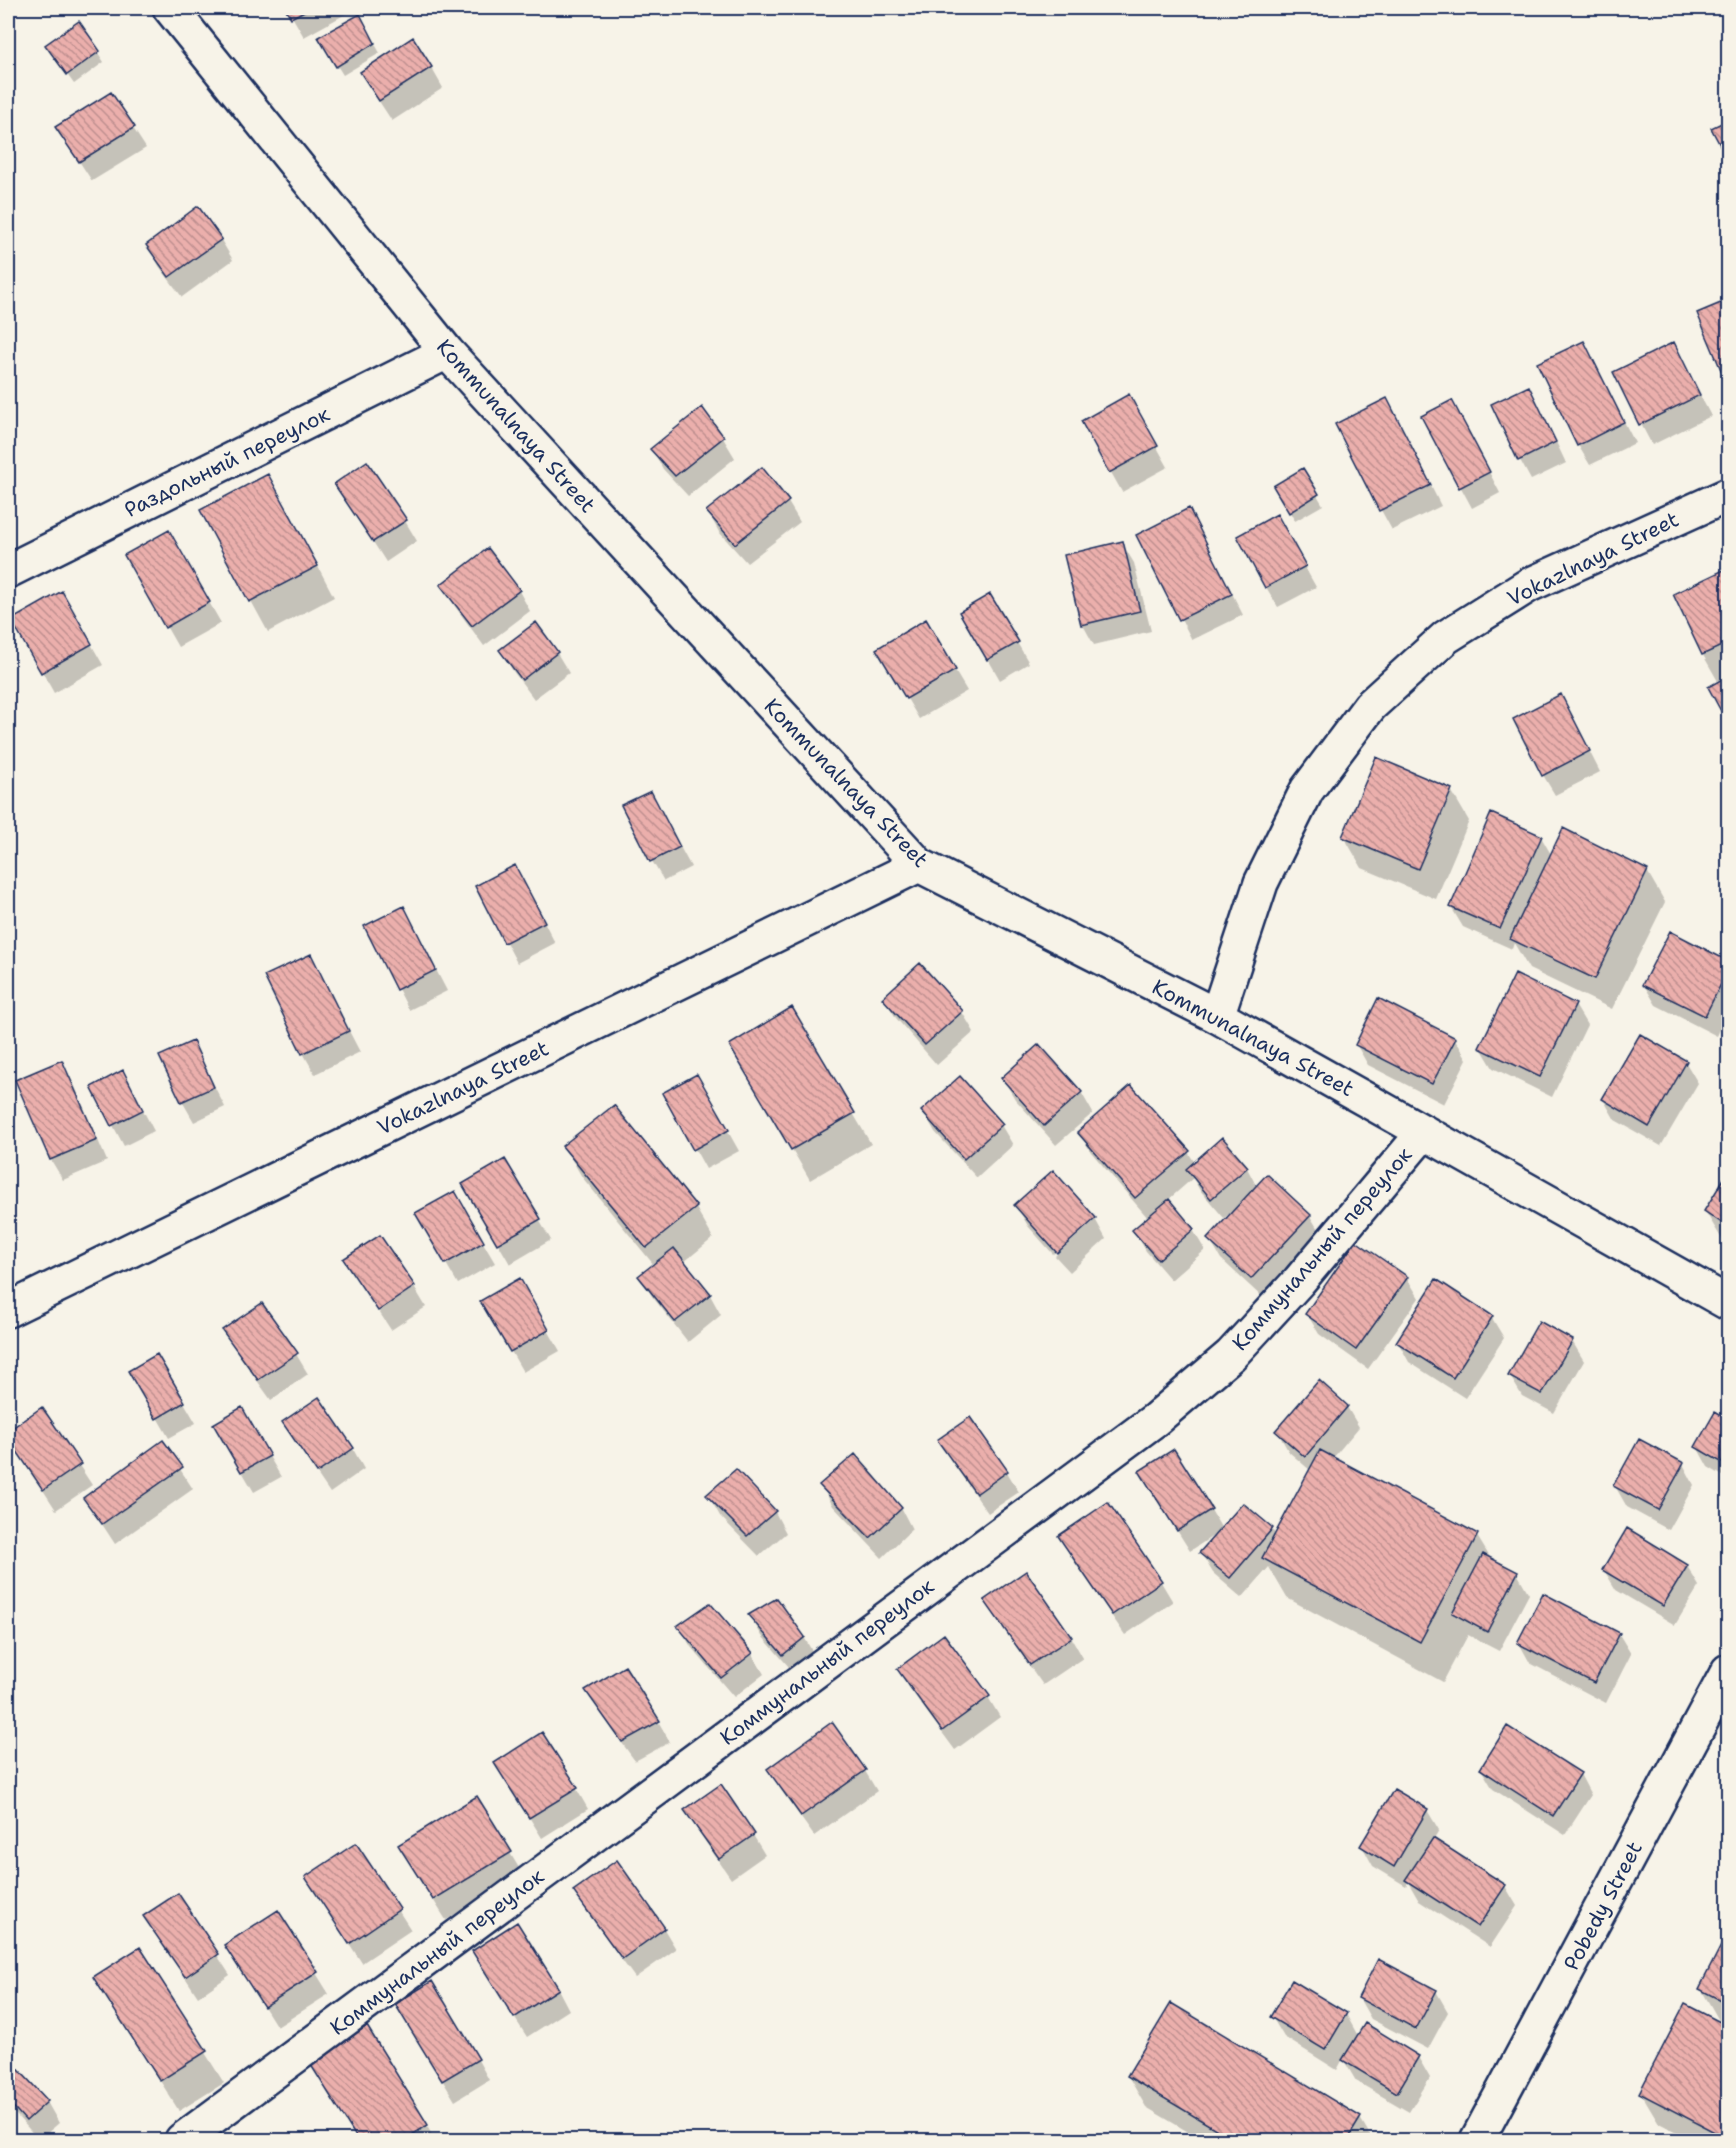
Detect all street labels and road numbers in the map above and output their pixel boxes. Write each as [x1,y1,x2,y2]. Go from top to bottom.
street label: Kommunalnaya Street [430,333,602,519]
street label: Раздольный переулок [120,400,334,524]
street label: Vokazlnaya Street [1503,505,1683,613]
street label: Kommunalnaya Street [758,692,934,874]
street label: Kommunalnaya Street [1147,973,1359,1103]
street label: Vokazlnaya Street [373,1034,553,1142]
street label: Коммунальный переулок [1226,1141,1418,1357]
street label: Коммунальный переулок [714,1572,940,1752]
street label: Pobedy Street [1557,1837,1649,1975]
street label: Коммунальный переулок [324,1862,550,2042]

